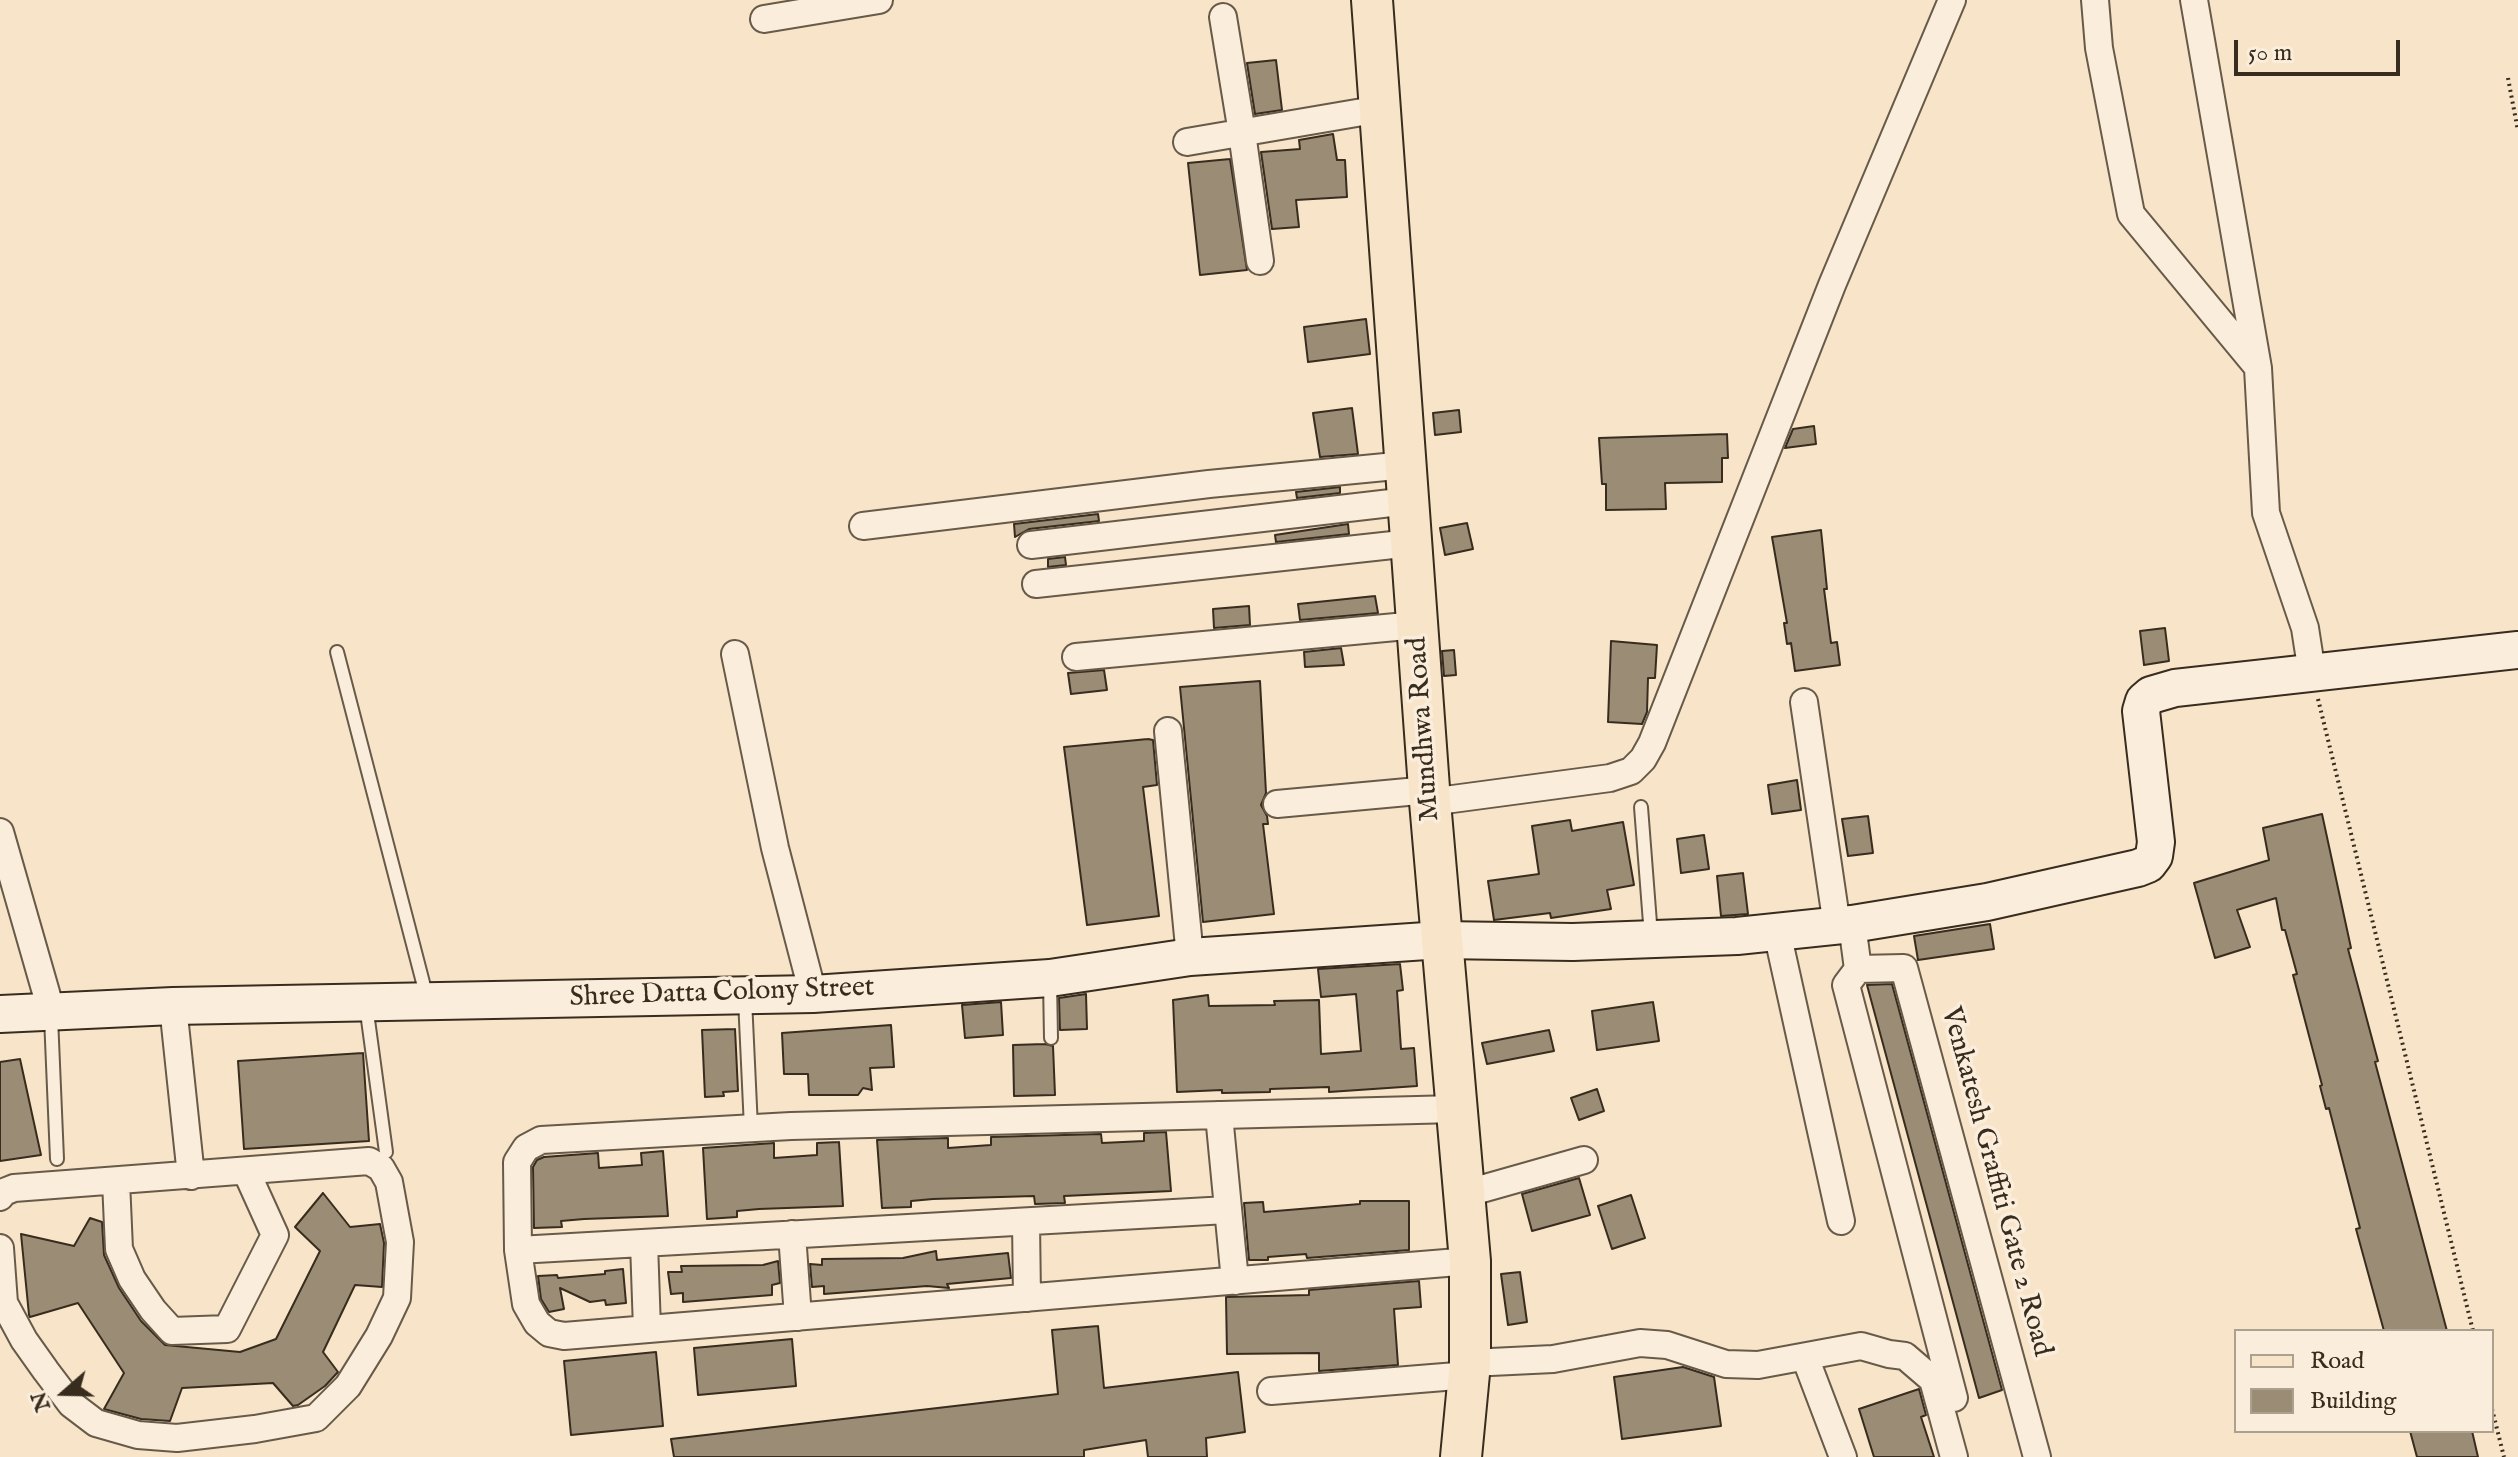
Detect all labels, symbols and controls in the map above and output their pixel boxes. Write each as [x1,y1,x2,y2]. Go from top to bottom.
scale bar [2238,24,2404,74]
text: 50 m [2248,38,2292,69]
street label: Mundhwa Road [1402,636,1448,822]
street label: Shree Datta Colony Street [569,972,875,1016]
street label: Venkatesh Graffiti Gate 2 Road [1932,1004,2058,1360]
legend [2234,1329,2494,1433]
text: Road [2310,1346,2364,1377]
north arrow [24,1353,104,1433]
text: Building [2310,1386,2396,1417]
text: N [25,1387,58,1415]

